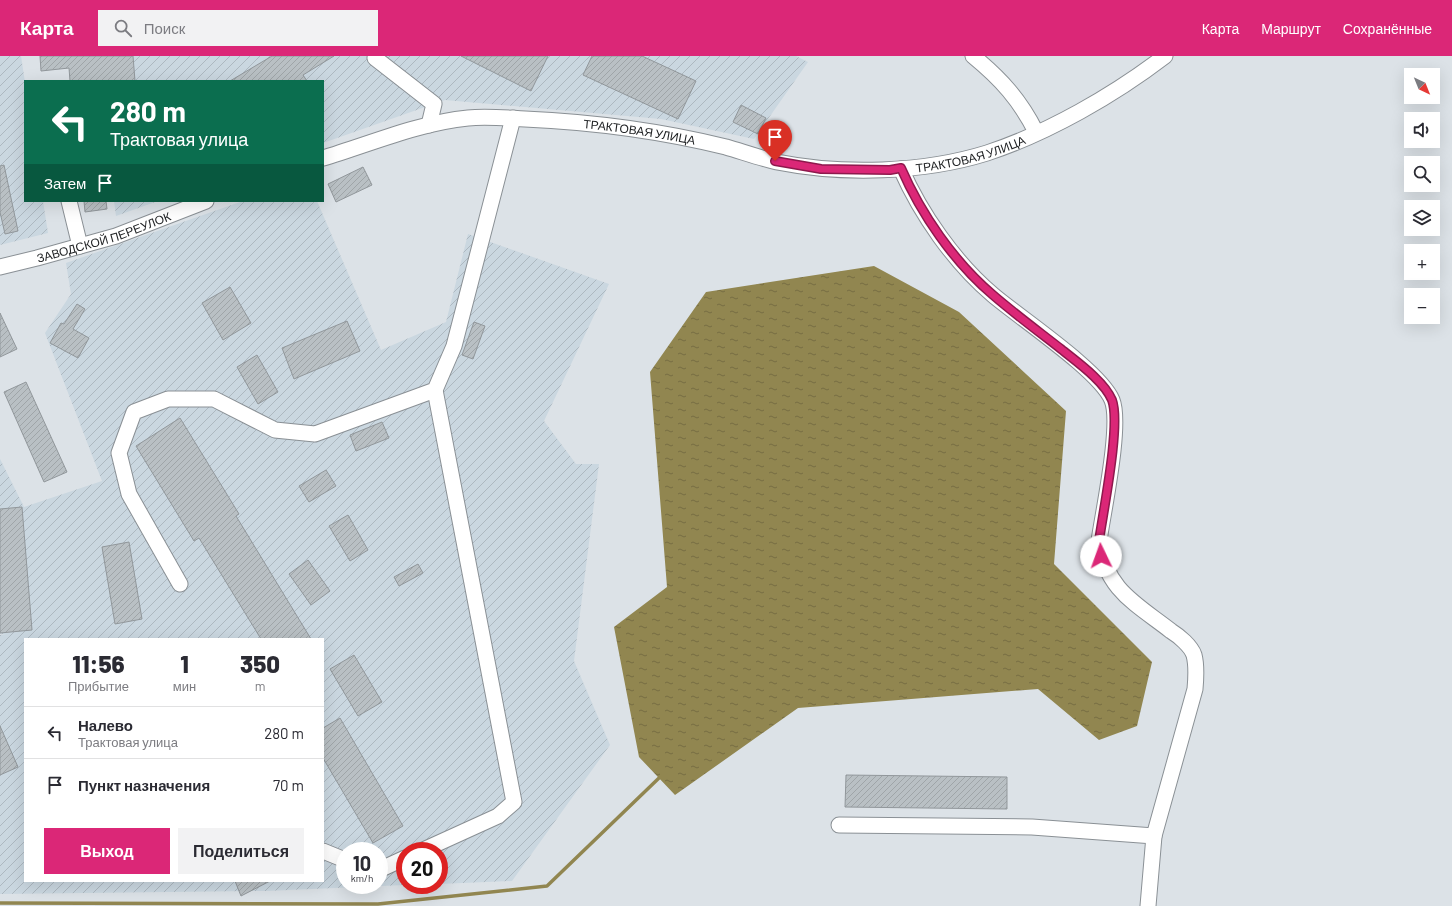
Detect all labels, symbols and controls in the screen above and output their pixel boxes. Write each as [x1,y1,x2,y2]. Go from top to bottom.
search box [98,10,378,46]
text: Карта [20,16,74,39]
icon: search [112,17,134,39]
text: Поиск [144,19,185,37]
text: Карта [1202,20,1239,37]
text: Маршрут [1261,20,1321,37]
text: Сохранённые [1343,20,1432,37]
north arrow [1404,68,1440,104]
map controls [1404,68,1440,324]
text: 280 m [110,94,186,128]
icon: left [44,96,96,148]
button: sound [1404,112,1440,148]
street label: ТРАКТОВАЯ УЛИЦА [583,116,697,147]
pin [758,120,792,161]
icon: arrive [764,126,786,148]
text: Трактовая улица [110,128,248,150]
street label: ТРАКТОВАЯ УЛИЦА [915,132,1027,174]
button: search [1404,156,1440,192]
icon: arrive [94,172,116,194]
text: Затем [44,174,86,192]
button: layers [1404,200,1440,236]
street label: ЗАВОДСКОЙ ПЕРЕУЛОК [35,208,173,265]
button: + [1404,244,1440,280]
button: − [1404,288,1440,324]
position arrow [1080,535,1122,577]
text: 11:56 [72,649,125,678]
text: 1 [180,649,189,678]
text: 350 [240,649,280,678]
text: Прибытие [68,678,129,694]
text: мин [173,678,196,694]
text: m [255,678,265,694]
text: Налево [78,716,133,734]
icon: left [44,722,66,744]
text: 280 m [264,724,304,742]
text: Трактовая улица [78,734,178,750]
icon: arrive [44,774,66,796]
text: Пункт назначения [78,776,210,794]
text: 70 m [273,776,304,794]
button: Выход [44,828,170,874]
button: Поделиться [178,828,304,874]
speed limit sign: 20 [396,842,448,894]
text: 10 [353,851,371,875]
text: km/h [351,872,373,884]

